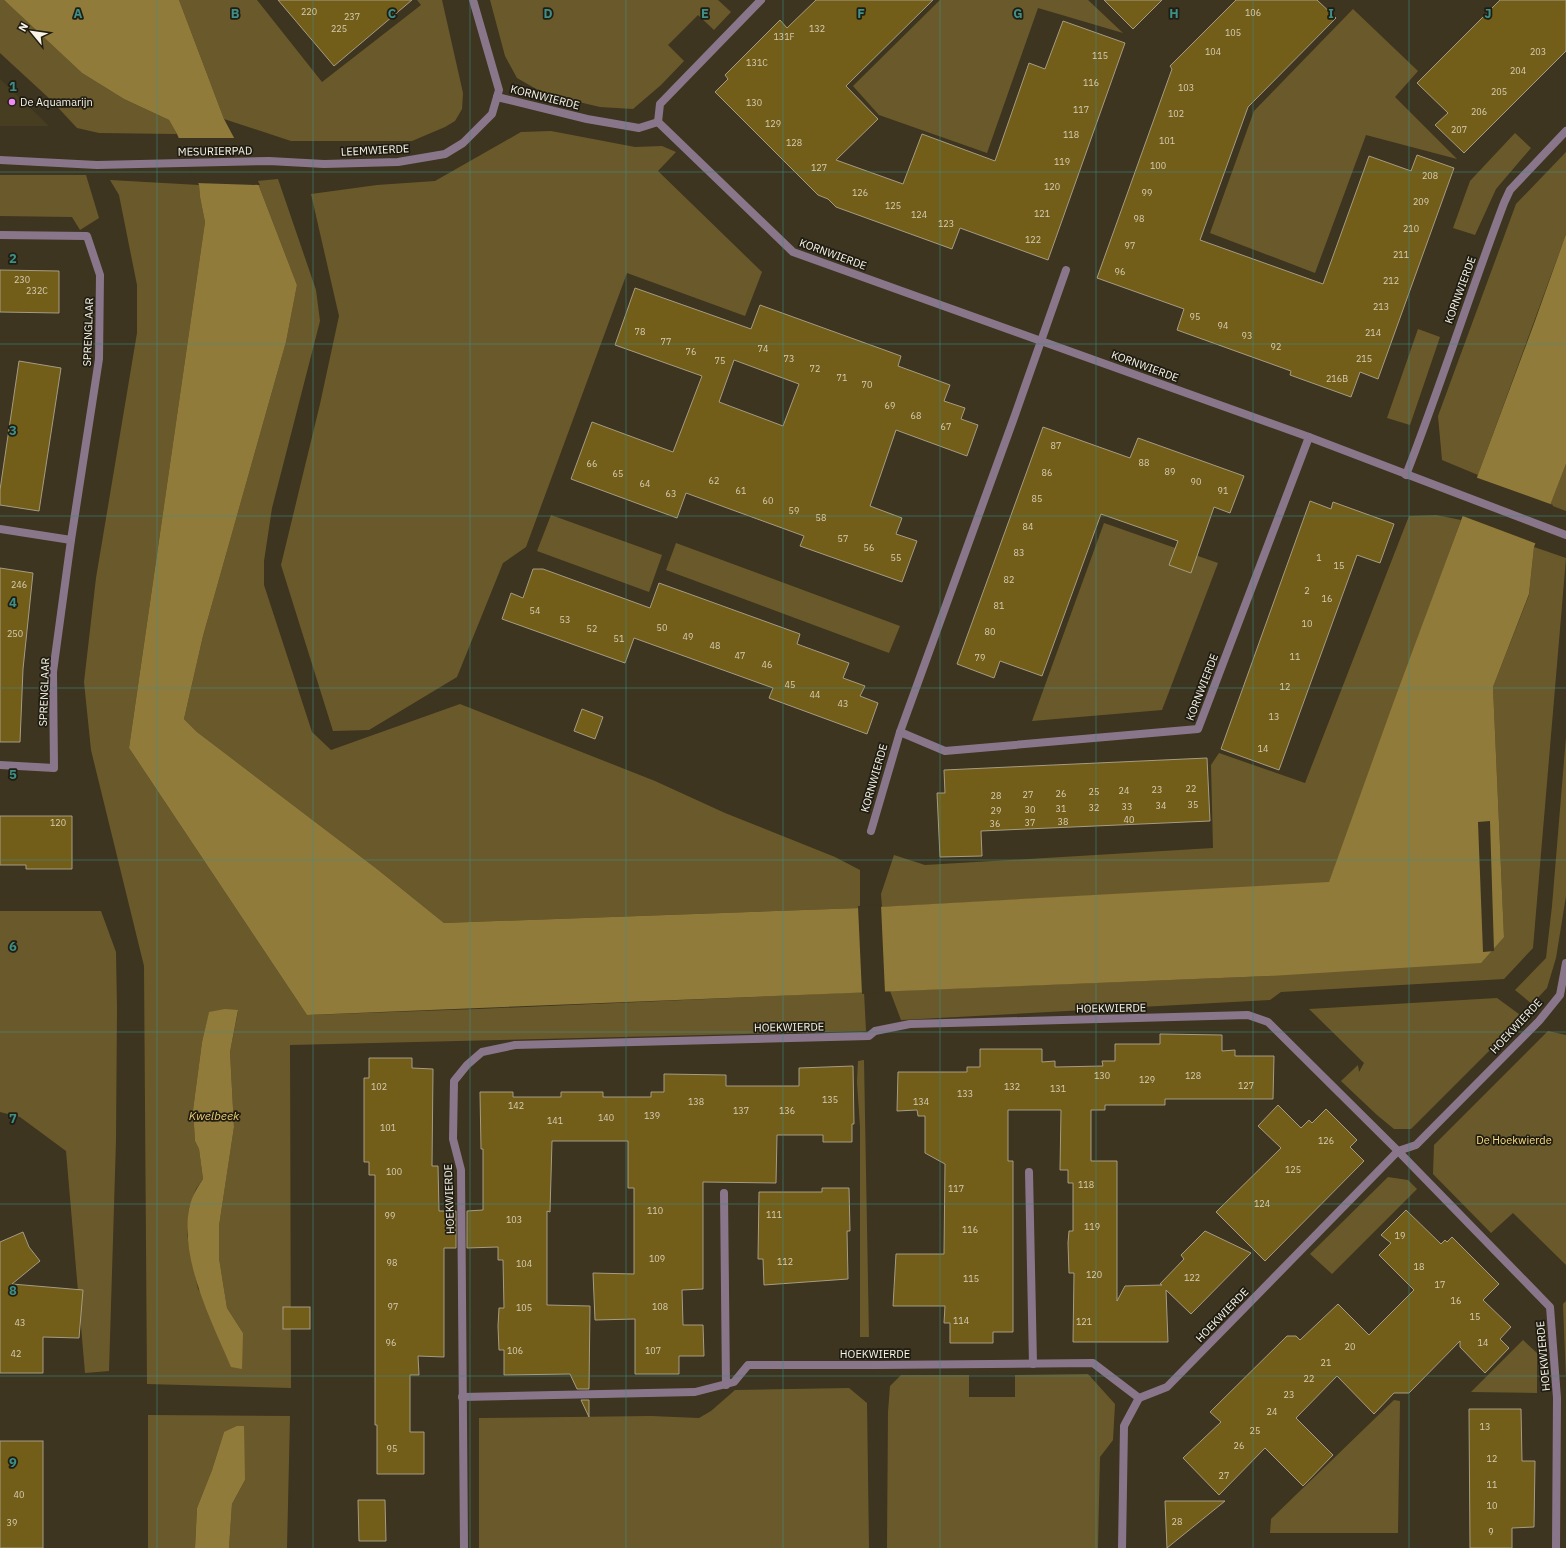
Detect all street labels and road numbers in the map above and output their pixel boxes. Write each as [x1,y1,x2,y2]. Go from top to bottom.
street label: KORNWIERDE [509,82,581,112]
street label: LEEMWIERDE [340,141,410,159]
street label: MESURIERPAD [178,143,252,159]
street label: KORNWIERDE [797,235,869,273]
street label: KORNWIERDE [1441,254,1479,326]
street label: SPRENGLAAR [80,297,96,367]
street label: KORNWIERDE [1109,347,1181,385]
street label: KORNWIERDE [1183,651,1221,723]
street label: SPRENGLAAR [36,657,52,727]
street label: KORNWIERDE [858,742,890,814]
street label: HOEKWIERDE [1487,996,1545,1056]
street label: HOEKWIERDE [1076,1000,1146,1016]
street label: HOEKWIERDE [754,1019,824,1035]
street label: HOEKWIERDE [441,1164,457,1234]
street label: HOEKWIERDE [1193,1285,1251,1345]
street label: HOEKWIERDE [1533,1320,1553,1392]
street label: HOEKWIERDE [840,1347,910,1361]

